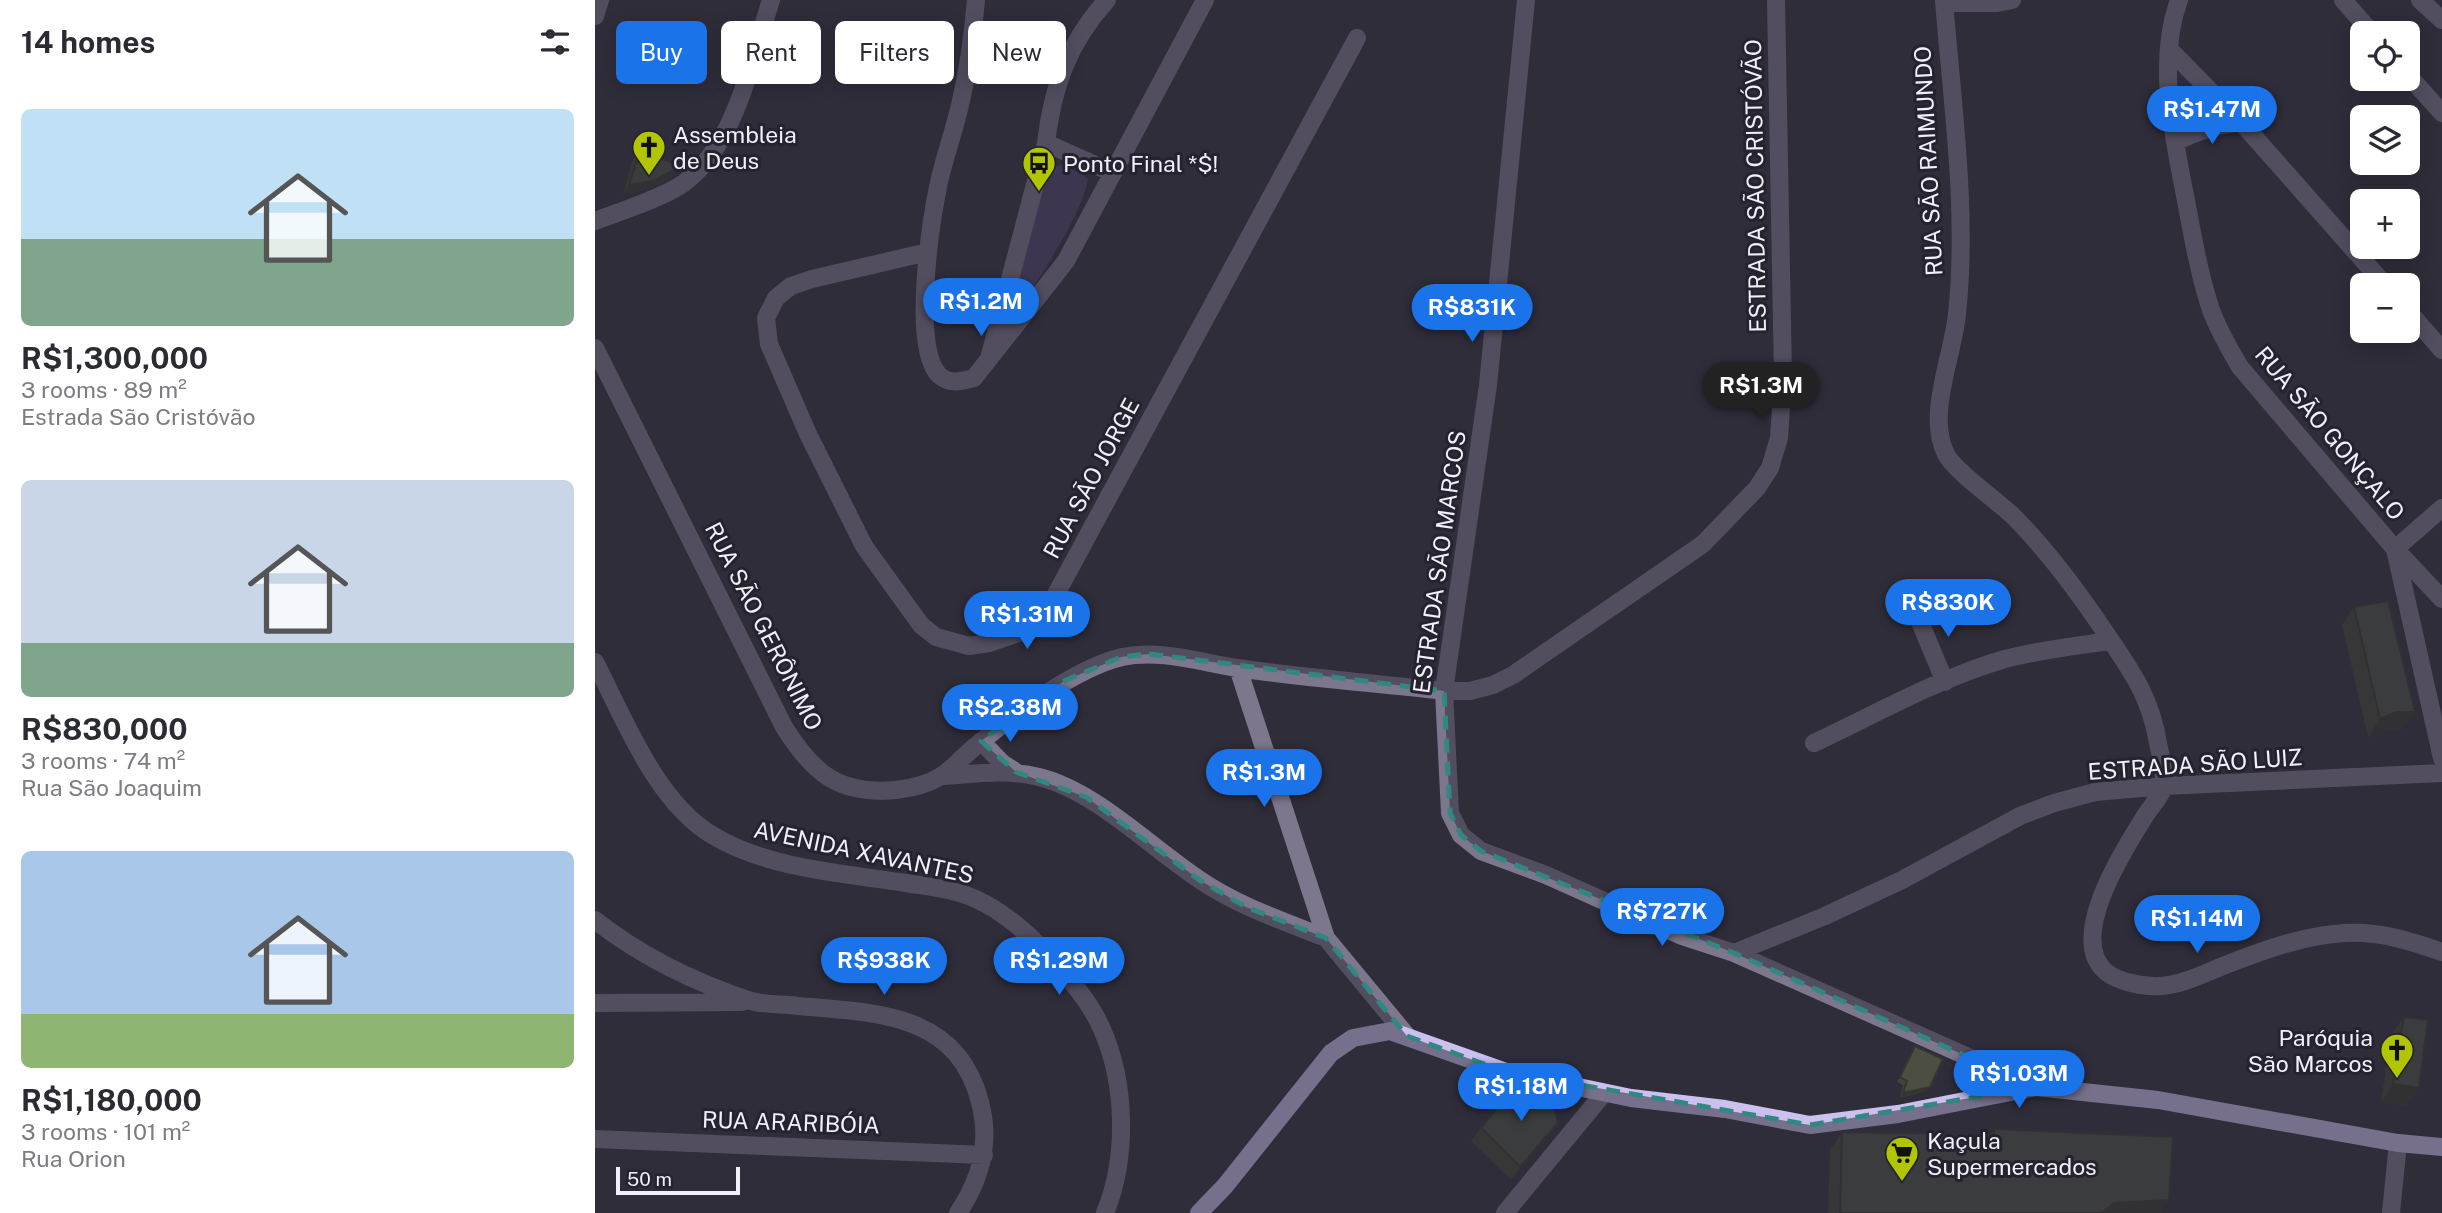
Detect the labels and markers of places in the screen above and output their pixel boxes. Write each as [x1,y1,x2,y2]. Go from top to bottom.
pin: R$1.47M [2147,86,2277,146]
place label: Assembleia de Deus [673,121,797,174]
church icon: Assembleia de Deus [630,128,668,177]
bus stop icon: Ponto Final *$! [1020,144,1058,193]
place label: Ponto Final *$! [1063,150,1218,177]
pin: R$1.2M [924,278,1038,338]
pin: R$831K [1415,284,1529,344]
pin: R$1.3M [1704,362,1818,422]
pin: R$830K [1891,580,2005,639]
pin: R$1.31M [962,592,1092,651]
pin: R$2.38M [945,684,1075,744]
pin: R$1.3M [1207,750,1321,809]
pin: R$727K [1605,888,1719,948]
pin: R$1.14M [2132,895,2262,955]
pin: R$938K [827,937,941,997]
pin: R$1.29M [994,937,1124,997]
place label: Paróquia São Marcos [2248,1024,2373,1077]
church icon: Paróquia São Marcos [2378,1031,2416,1080]
pin: R$1.03M [1954,1050,2084,1110]
pin: R$1.18M [1456,1064,1586,1123]
place label: Kaçula Supermercados [1927,1127,2097,1180]
supermarket icon: Kaçula Supermercados [1883,1134,1921,1183]

